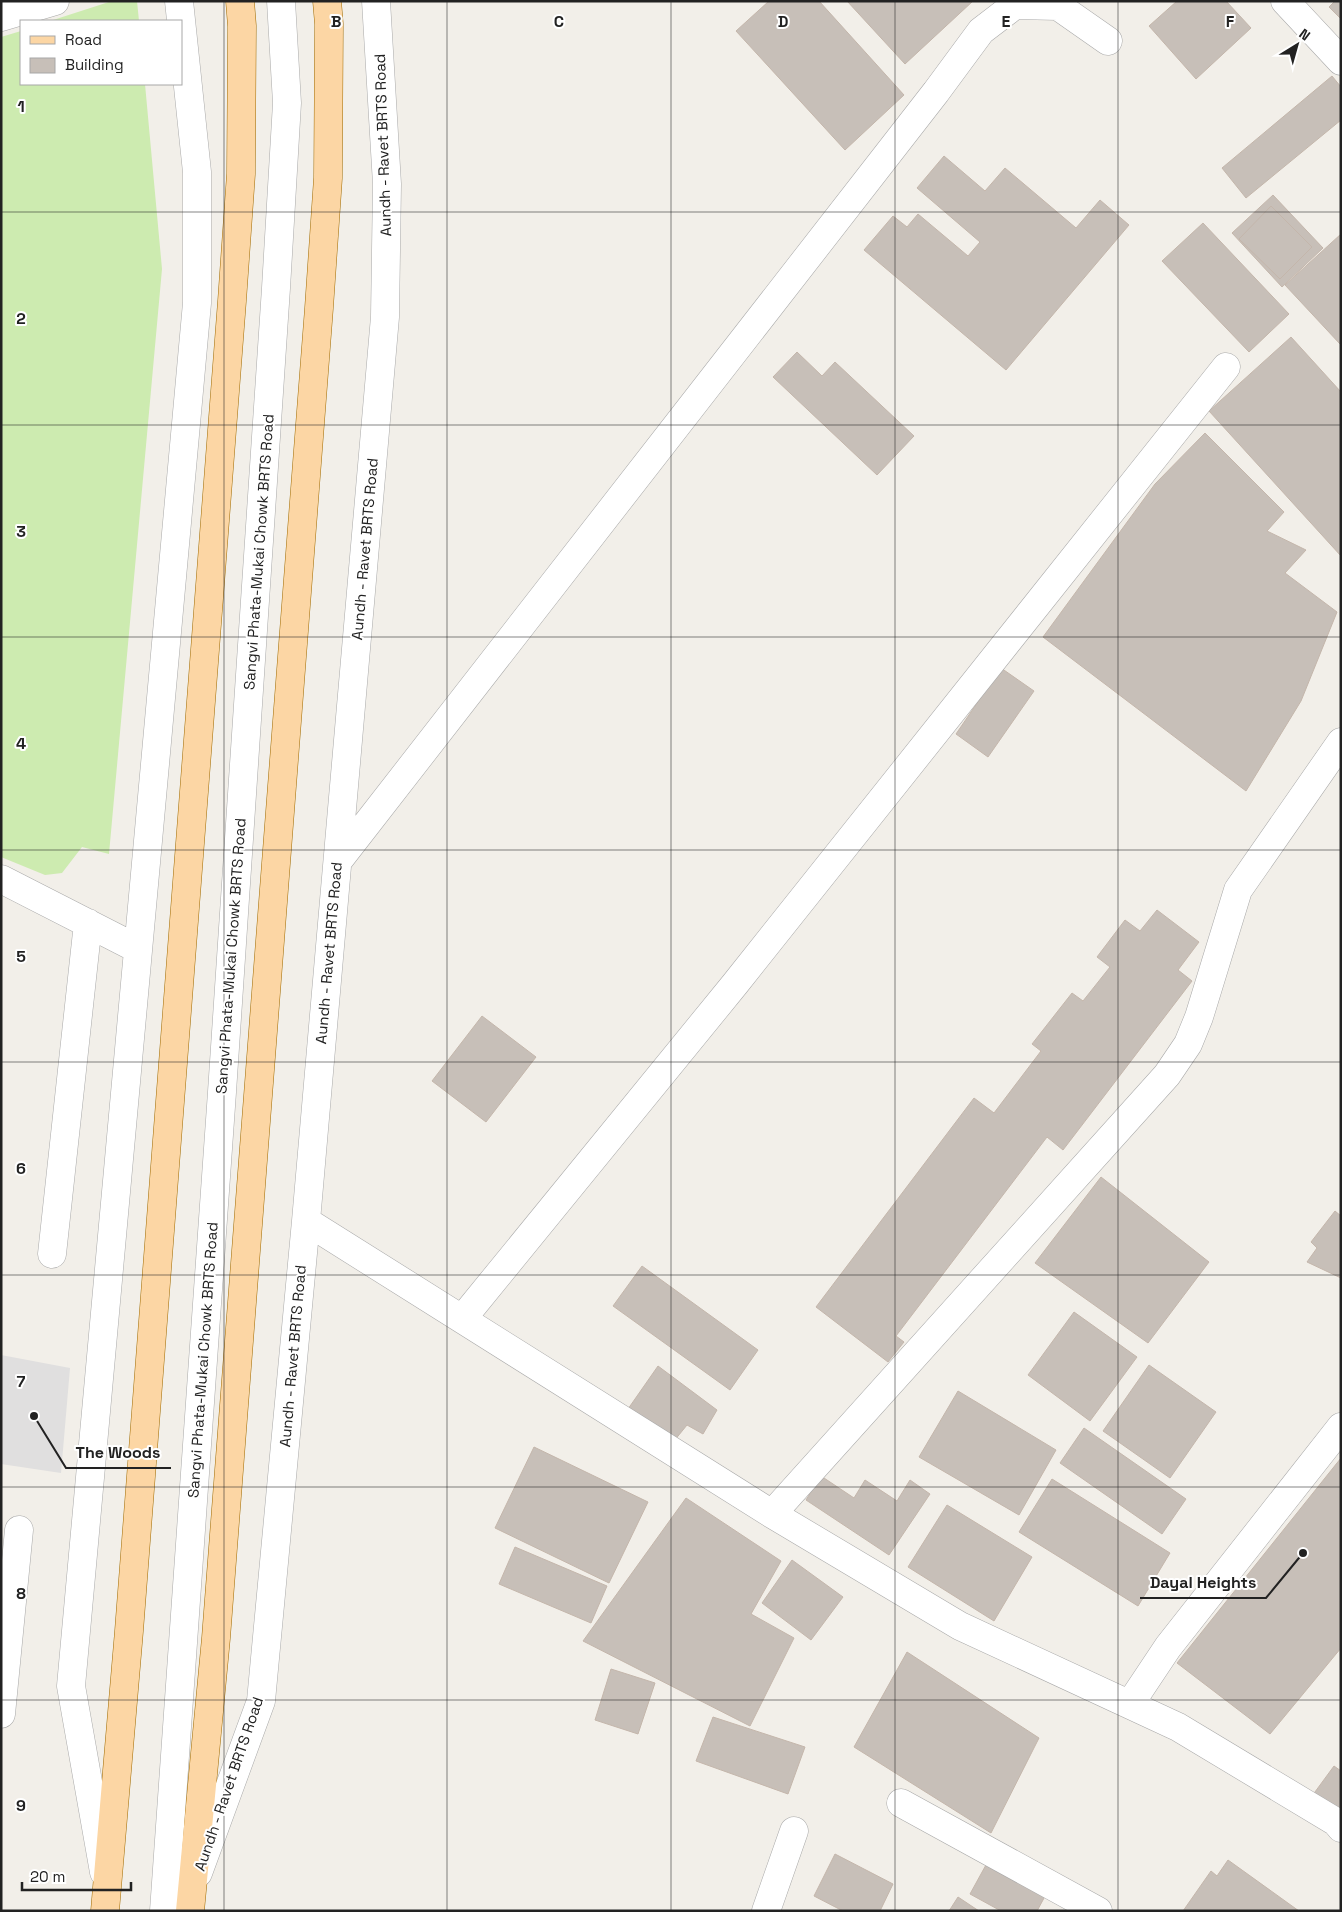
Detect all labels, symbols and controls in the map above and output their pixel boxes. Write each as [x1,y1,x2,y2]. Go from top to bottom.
text: B [331,11,341,32]
text: C [554,11,564,32]
text: D [778,11,788,32]
text: E [1002,11,1011,32]
text: F [1226,11,1235,32]
legend [20,20,182,85]
north arrow [1272,20,1322,70]
text: N [1296,25,1314,45]
text: Road [65,30,102,49]
street label: Aundh - Ravet BRTS Road [370,53,395,237]
text: Building [65,55,124,74]
text: 1 [17,96,25,117]
text: 2 [16,308,26,329]
street label: Sangvi Phata-Mukai Chowk BRTS Road [239,413,278,691]
street label: Aundh - Ravet BRTS Road [347,457,382,641]
text: 3 [16,521,26,542]
text: 4 [16,733,26,754]
street label: Sangvi Phata-Mukai Chowk BRTS Road [211,817,250,1095]
street label: Aundh - Ravet BRTS Road [311,861,346,1045]
text: 5 [16,946,26,967]
text: 6 [16,1158,26,1179]
street label: Sangvi Phata-Mukai Chowk BRTS Road [183,1221,222,1499]
street label: Aundh - Ravet BRTS Road [275,1264,310,1448]
text: 7 [17,1371,26,1392]
callout: The Woods [66,1437,171,1468]
text: The Woods [76,1442,160,1463]
callout: Dayal Heights [1140,1567,1266,1598]
text: Dayal Heights [1150,1572,1256,1593]
text: 8 [16,1583,26,1604]
street label: Aundh - Ravet BRTS Road [190,1694,267,1873]
text: 9 [16,1795,26,1816]
scale bar [22,1860,131,1892]
text: 20 m [30,1867,65,1886]

